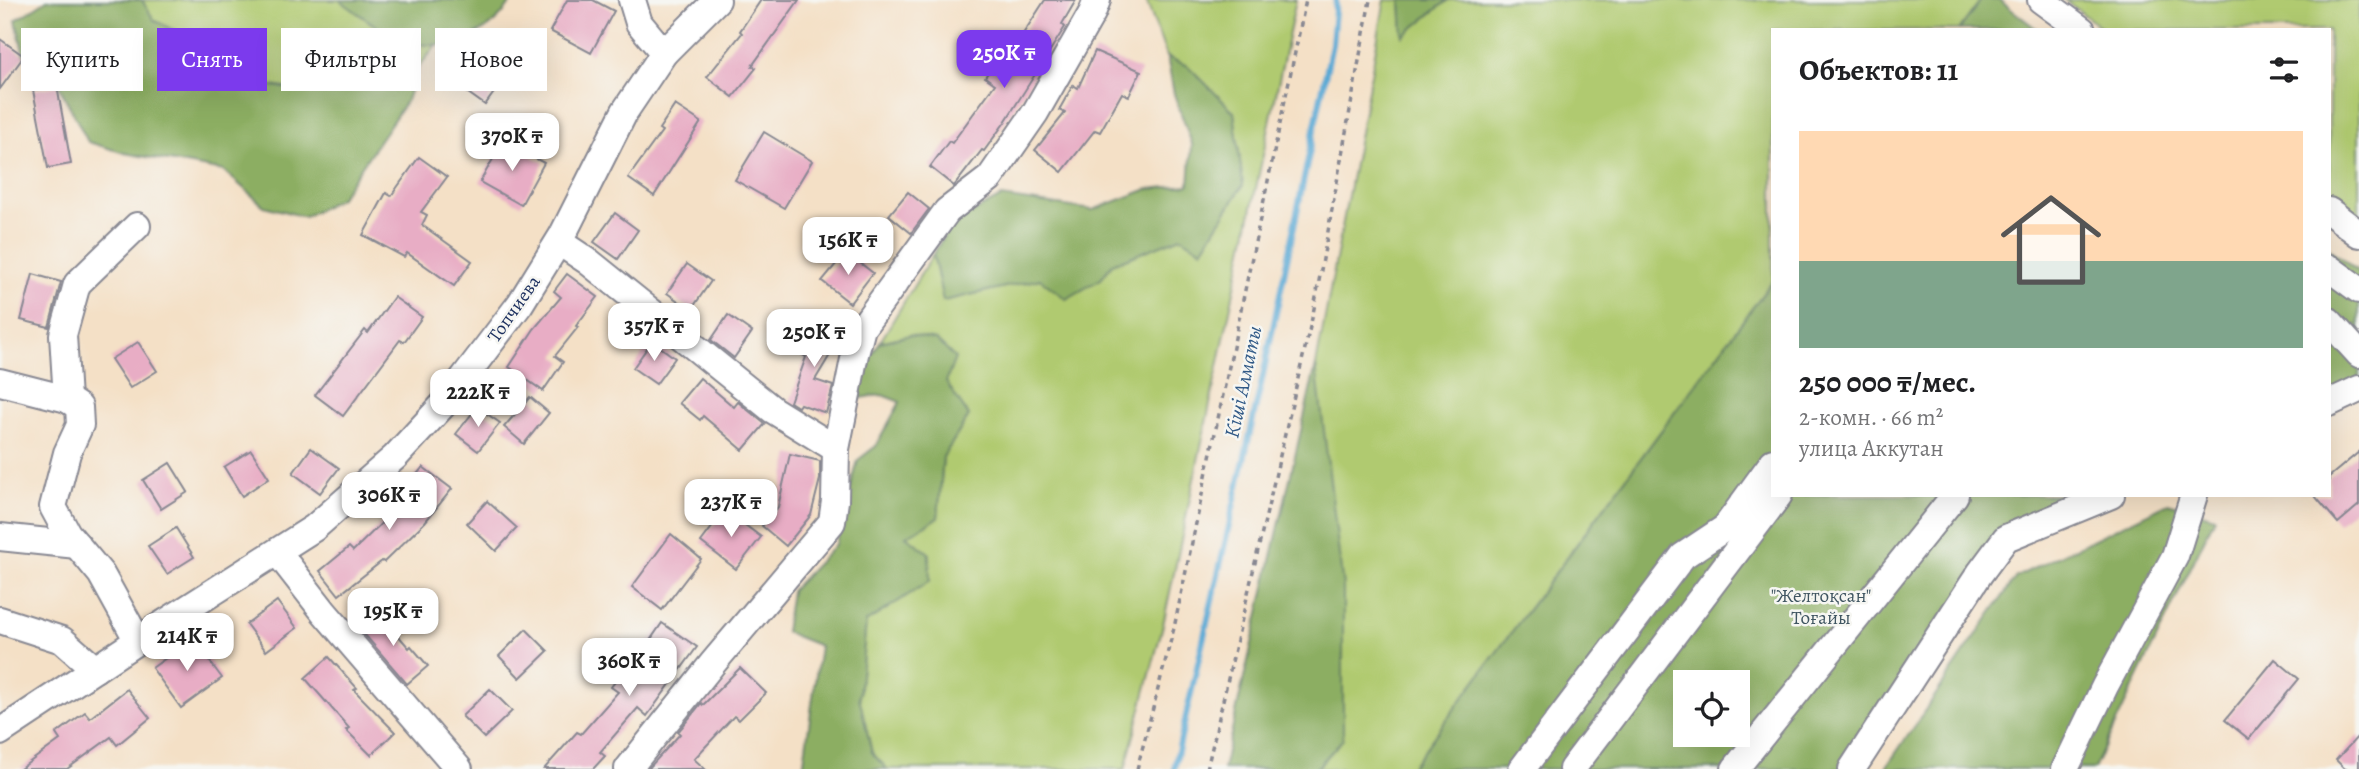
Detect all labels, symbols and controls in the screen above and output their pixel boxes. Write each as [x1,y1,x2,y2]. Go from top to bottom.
chip: Купить [21,28,143,91]
chip: Снять [157,28,267,91]
chip: Фильтры [281,28,421,91]
chip: Новое [435,28,547,91]
pin: 250K ₸ [947,31,1061,90]
text: 250K ₸ [973,37,1035,68]
text: Объектов: 11 [1799,50,1958,90]
icon: filters [2265,51,2303,89]
pin: 370K ₸ [455,114,569,173]
text: 370K ₸ [481,120,543,151]
icon: home [1988,177,2114,303]
pin: 156K ₸ [791,218,905,277]
text: 156K ₸ [818,224,878,255]
street label: Топчиева [481,270,547,348]
pin: 357K ₸ [597,304,711,363]
text: 357K ₸ [624,310,684,341]
pin: 250K ₸ [757,310,871,369]
text: 250K ₸ [783,316,845,347]
water label: Кіші Алматы [1217,323,1269,441]
text: 250 000 ₸/мес. [1799,362,1976,402]
pin: 222K ₸ [421,370,535,429]
text: 222K ₸ [446,376,510,407]
text: 2-комн. · 66 m² [1799,402,1943,433]
text: улица Аккутан [1799,433,1944,464]
pin: 306K ₸ [332,472,446,532]
text: 306K ₸ [358,479,420,510]
pin: 237K ₸ [674,480,788,539]
text: 237K ₸ [700,486,762,517]
park label: "Желтоқсан" Тоғайы [1771,583,1871,631]
pin: 195K ₸ [336,588,450,648]
text: 195K ₸ [363,595,423,626]
pin: 214K ₸ [130,614,244,673]
text: 214K ₸ [157,620,217,651]
pin: 360K ₸ [572,638,686,698]
text: 360K ₸ [598,645,660,676]
map controls [1673,670,1750,747]
button: locate [1673,670,1750,747]

